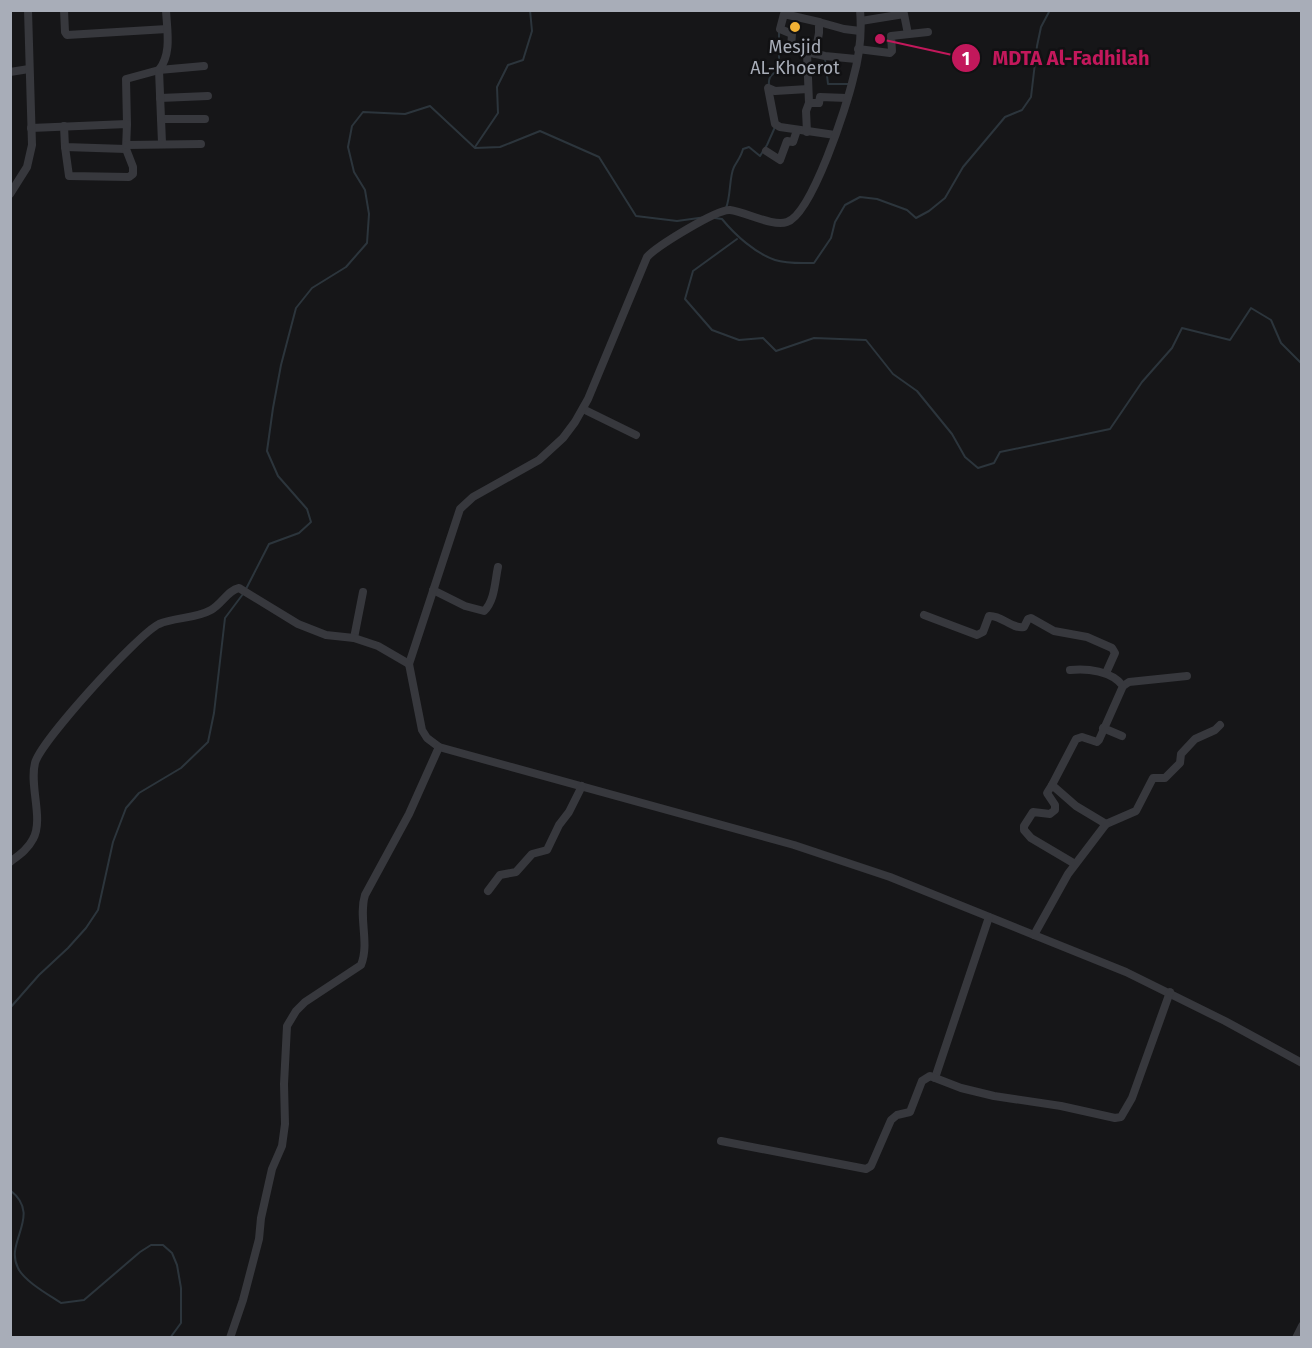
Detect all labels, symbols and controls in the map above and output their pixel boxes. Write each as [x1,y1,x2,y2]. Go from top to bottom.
marker: Mesjid AL-Khoerot [788,20,802,34]
place label: Mesjid AL-Khoerot [750,36,840,79]
callout: MDTA Al-Fadhilah [951,39,1162,77]
text: MDTA Al-Fadhilah [992,46,1150,70]
text: 1 [962,48,970,70]

